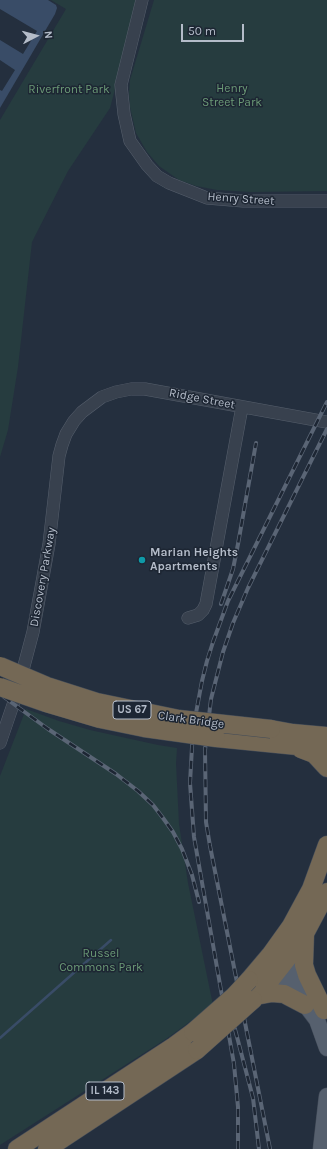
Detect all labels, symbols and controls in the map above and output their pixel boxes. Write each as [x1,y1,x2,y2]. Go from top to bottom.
north arrow [16,16,56,56]
scale bar [183,16,246,42]
text: 50 m [188,24,216,38]
text: N [42,30,55,39]
park label: Henry Street Park [202,82,262,110]
park label: Riverfront Park [28,83,110,97]
street label: Henry Street [207,189,275,209]
street label: Ridge Street [168,386,236,412]
street label: Discovery Parkway [27,526,59,628]
place label: Marian Heights Apartments [150,546,238,574]
marker: Marian Heights Apartments [137,555,147,565]
road number: US 67 [113,701,151,719]
street label: Clark Bridge [157,708,225,732]
park label: Russel Commons Park [59,947,143,975]
road number: IL 143 [86,1082,124,1100]

